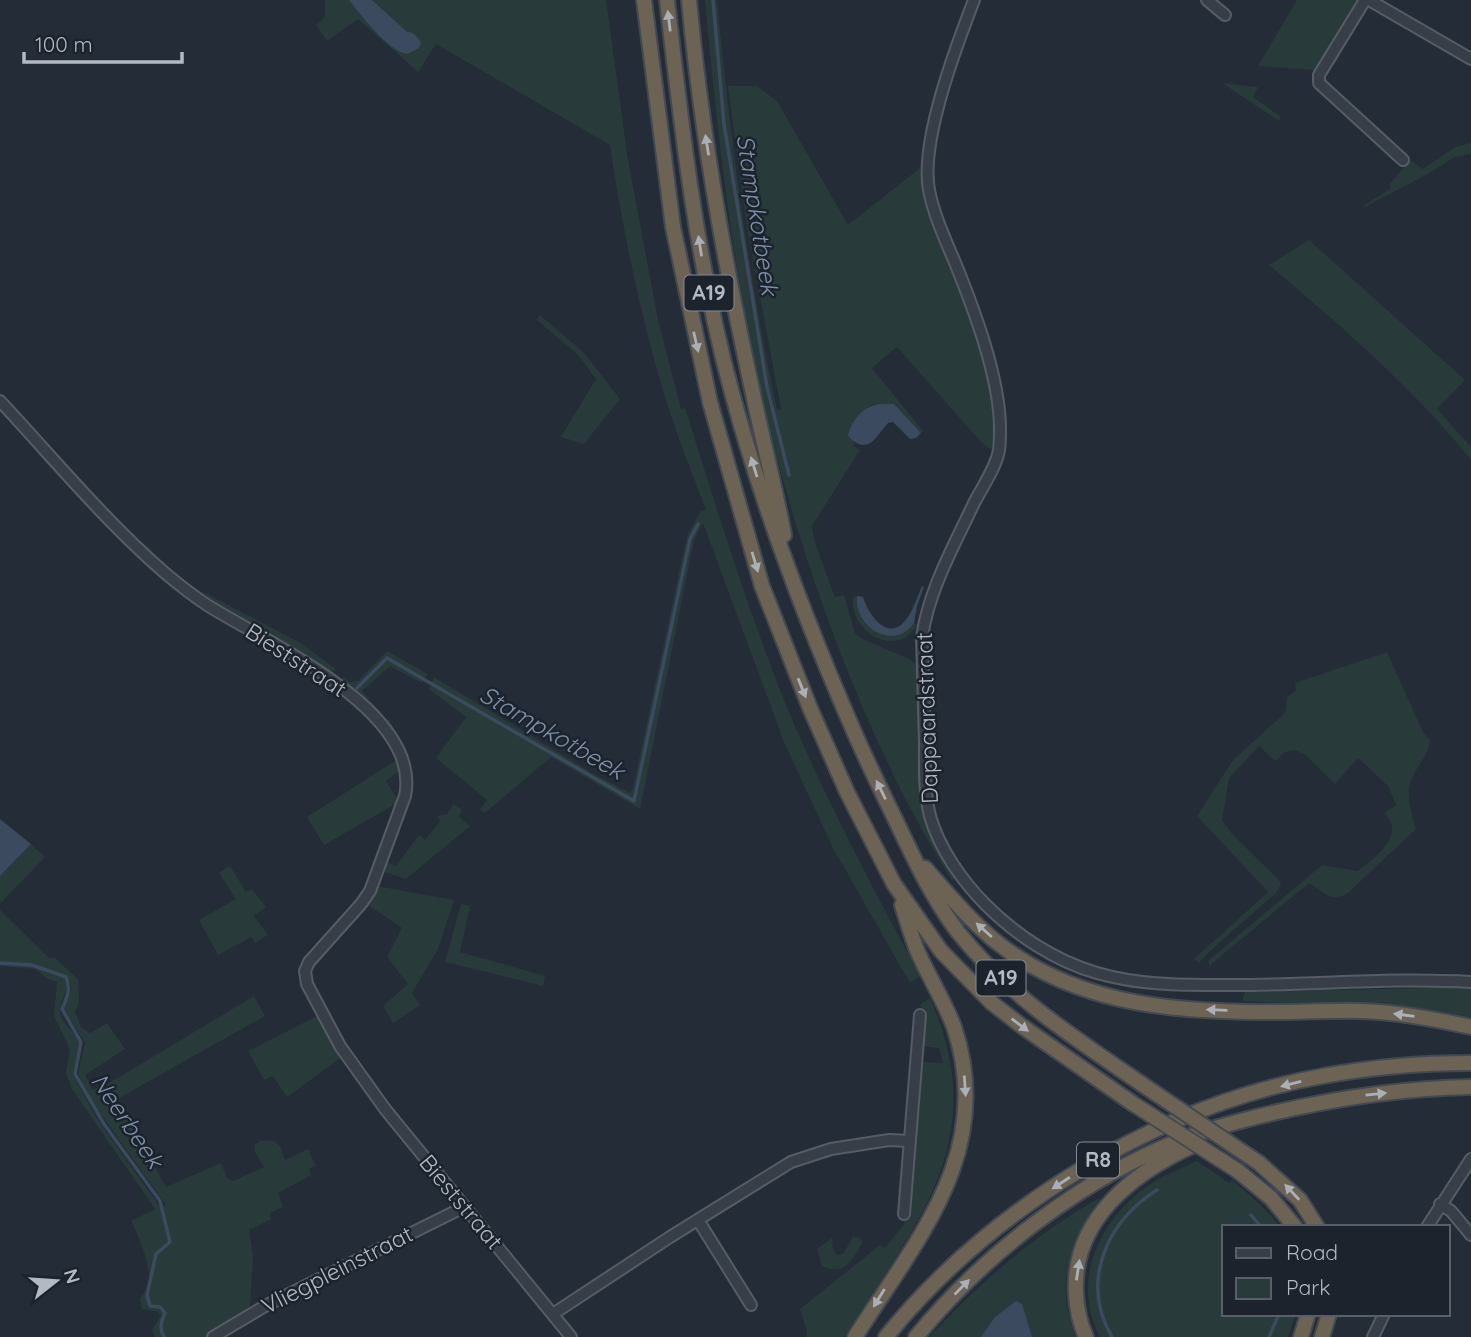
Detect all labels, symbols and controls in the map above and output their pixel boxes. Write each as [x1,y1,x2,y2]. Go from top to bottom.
one-way arrow [664,10,675,32]
scale bar [24,21,182,65]
text: 100 m [35,31,93,57]
water label: Stampkotbeek [730,132,786,299]
one-way arrow [701,134,712,156]
one-way arrow [694,235,705,257]
road number: A19 [684,276,734,310]
one-way arrow [690,331,701,353]
one-way arrow [749,456,759,477]
one-way arrow [750,552,760,573]
street label: Bieststraat [240,616,353,703]
street label: Dappaardstraat [909,631,944,804]
one-way arrow [796,677,807,698]
water label: Stampkotbeek [475,679,632,787]
one-way arrow [875,780,887,800]
one-way arrow [975,922,993,938]
road number: A19 [976,960,1026,996]
one-way arrow [1206,1005,1228,1016]
one-way arrow [1393,1009,1415,1020]
one-way arrow [1011,1018,1030,1032]
water label: Neerbeek [85,1067,172,1176]
one-way arrow [959,1075,970,1097]
one-way arrow [1280,1079,1302,1090]
one-way arrow [1365,1088,1387,1099]
road number: R8 [1077,1142,1119,1178]
street label: Bieststraat [413,1148,510,1255]
one-way arrow [1051,1176,1071,1189]
one-way arrow [1284,1184,1300,1201]
street label: Vliegpleinstraat [256,1219,417,1320]
legend [1222,1225,1450,1316]
text: Road [1286,1239,1338,1265]
north arrow [21,1246,91,1316]
one-way arrow [1072,1259,1083,1281]
text: N [59,1266,86,1286]
text: Park [1286,1274,1330,1300]
one-way arrow [953,1280,970,1296]
one-way arrow [873,1289,886,1308]

